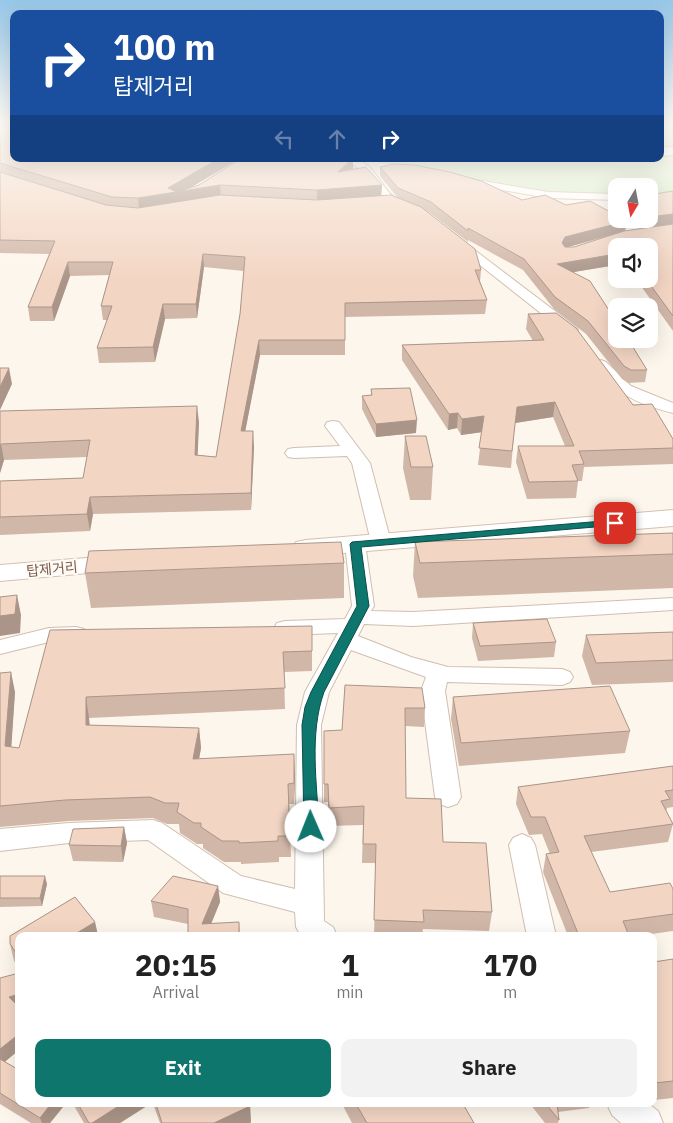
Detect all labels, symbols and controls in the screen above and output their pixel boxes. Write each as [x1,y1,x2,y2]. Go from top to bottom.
text: 100 m [113,24,216,70]
icon: right [30,30,95,95]
text: 탑제거리 [113,71,194,100]
icon: left [270,125,298,153]
icon: ahead [323,125,351,153]
icon: right [376,125,404,153]
north arrow [608,178,658,228]
map controls [608,178,658,348]
button: sound [608,238,658,288]
button: layers [608,298,658,348]
pin [594,502,636,544]
icon: arrive [601,509,629,537]
street label: 탑제거리 [26,558,78,580]
position arrow [284,800,336,852]
text: 20:15 [135,945,217,984]
text: 1 [341,945,359,984]
text: 170 [483,945,537,984]
text: Arrival [152,982,199,1002]
text: min [336,982,363,1002]
text: m [503,982,517,1002]
button: Exit [35,1039,331,1097]
button: Share [341,1039,637,1097]

